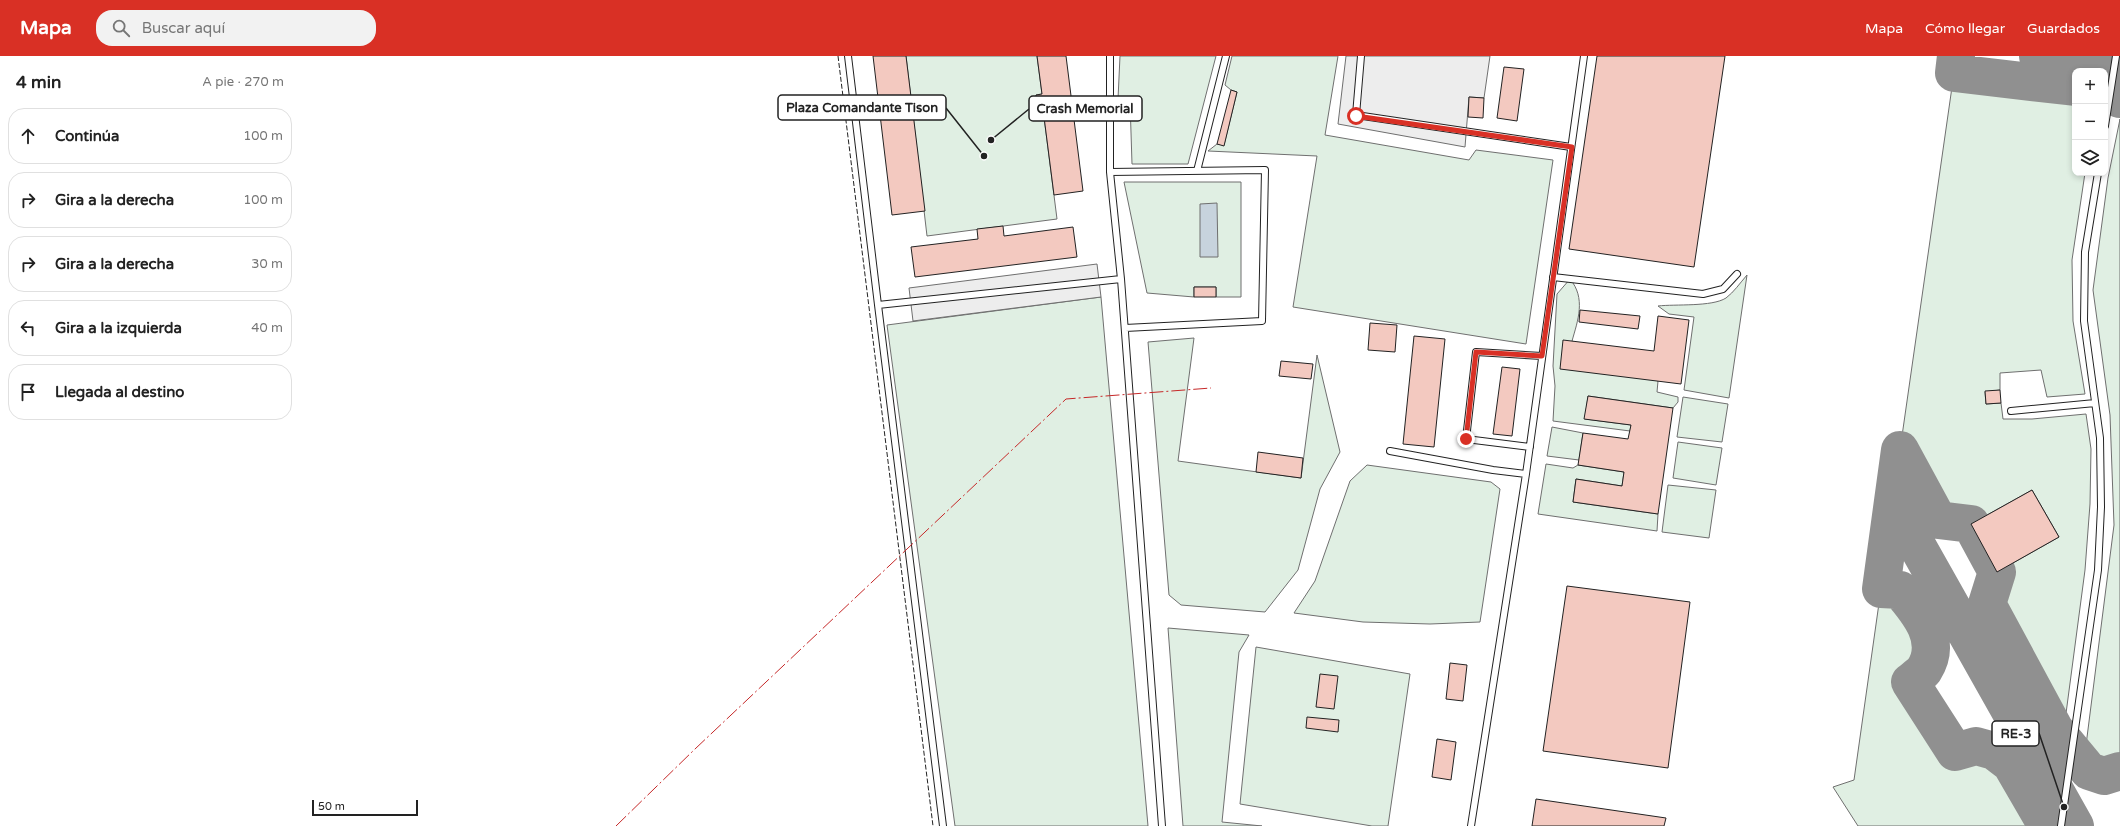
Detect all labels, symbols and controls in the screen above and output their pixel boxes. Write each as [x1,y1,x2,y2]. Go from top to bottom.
search box [96,10,376,46]
text: Mapa [20,17,72,39]
icon: search [110,17,132,39]
text: Buscar aquí [142,19,225,37]
text: Mapa [1865,20,1903,37]
text: Cómo llegar [1925,20,2005,37]
text: Guardados [2027,20,2100,37]
map controls [2072,68,2108,176]
button: + [2072,68,2108,104]
text: 4 min [16,72,61,93]
text: A pie · 270 m [202,74,284,90]
callout: Plaza Comandante Tison [778,95,946,120]
callout: Crash Memorial [1029,96,1142,121]
text: Plaza Comandante Tison [786,100,938,116]
text: Crash Memorial [1036,101,1134,117]
button: − [2072,104,2108,140]
route start [1347,107,1365,125]
icon: ahead [17,125,39,147]
text: Continúa [55,127,119,145]
text: 100 m [243,128,283,144]
button: layers [2072,140,2108,176]
icon: right [17,189,39,211]
text: Gira a la derecha [55,191,174,209]
text: 100 m [243,192,283,208]
icon: right [17,253,39,275]
text: Gira a la derecha [55,255,174,273]
text: 30 m [251,256,283,272]
icon: left [17,317,39,339]
text: Gira a la izquierda [55,319,182,337]
text: 40 m [251,320,283,336]
icon: arrive [17,381,39,403]
text: Llegada al destino [55,383,184,401]
route end [1457,430,1475,448]
callout: RE-3 [1992,721,2039,746]
text: RE-3 [2000,726,2032,742]
scale bar [312,798,418,817]
text: 50 m [318,800,345,813]

